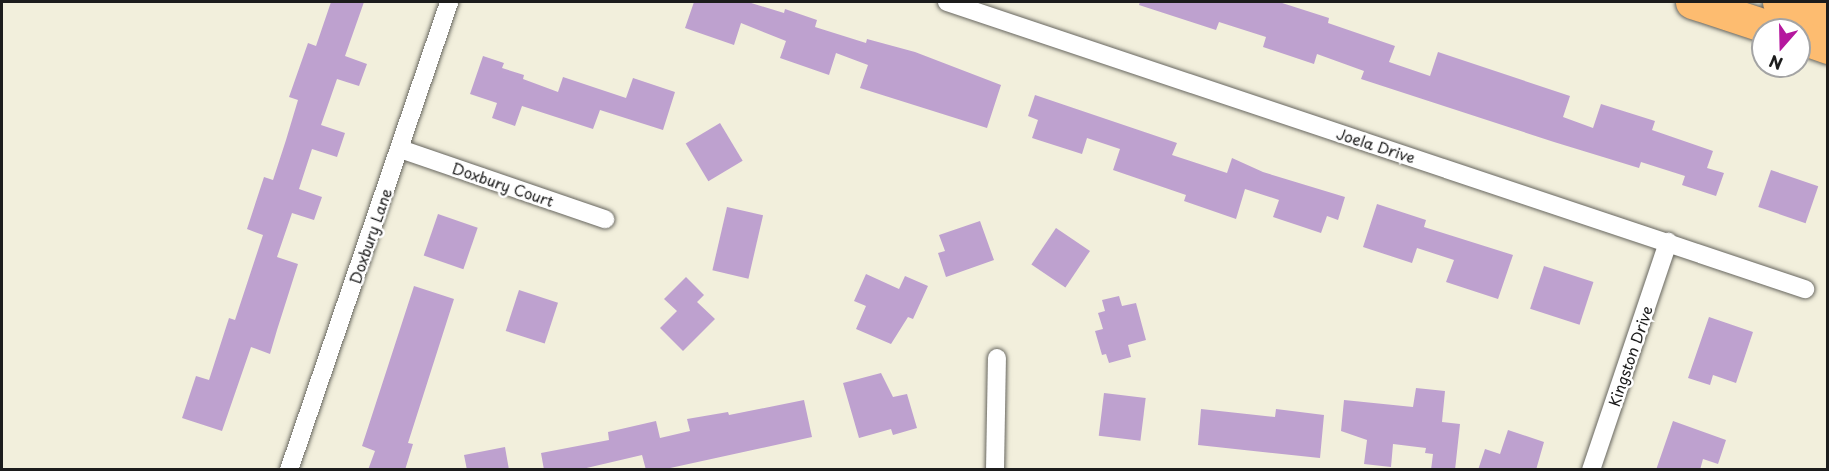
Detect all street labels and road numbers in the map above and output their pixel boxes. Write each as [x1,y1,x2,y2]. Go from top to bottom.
street label: Joela Drive [1335,124,1417,166]
street label: Doxbury Court [449,158,557,210]
street label: Doxbury Lane [345,185,395,287]
street label: Kingston Drive [1604,303,1656,409]

